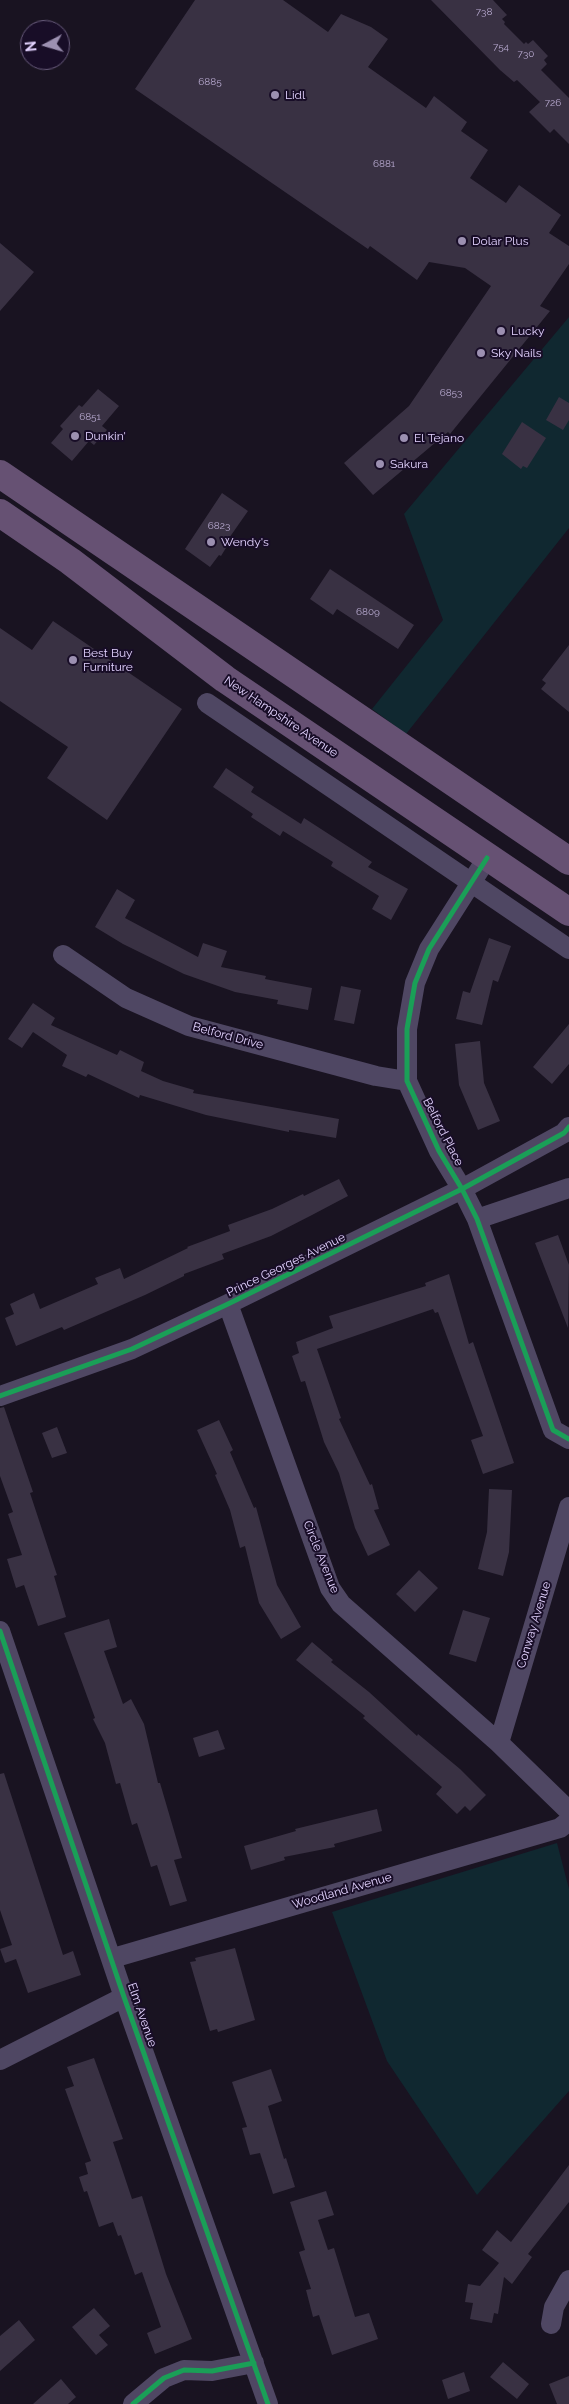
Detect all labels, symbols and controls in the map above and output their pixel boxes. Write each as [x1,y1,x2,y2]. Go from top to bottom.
house number: 738 [476,6,492,18]
north arrow [20,20,70,70]
text: N [23,40,40,53]
house number: 754 [493,41,509,53]
house number: 730 [518,48,534,60]
house number: 6885 [198,76,222,88]
place label: Lidl [285,88,305,102]
marker: Lidl [269,89,281,101]
house number: 726 [545,97,561,109]
house number: 6881 [373,158,395,170]
place label: Dolar Plus [472,234,528,248]
marker: Dolar Plus [456,235,468,247]
place label: Lucky [511,324,545,338]
marker: Lucky [495,325,507,337]
place label: Sky Nails [491,346,542,360]
marker: Sky Nails [475,347,487,359]
house number: 6853 [440,387,462,399]
house number: 6851 [79,411,101,423]
place label: Dunkin' [85,429,126,443]
marker: Dunkin' [69,430,81,442]
place label: El Tejano [414,431,464,445]
marker: El Tejano [398,432,410,444]
place label: Sakura [390,457,428,471]
marker: Sakura [374,458,386,470]
house number: 6823 [208,520,230,532]
place label: Wendy's [221,535,269,549]
marker: Wendy's [205,536,217,548]
house number: 6809 [356,606,380,618]
place label: Best Buy Furniture [83,646,133,674]
marker: Best Buy Furniture [67,654,79,666]
street label: New Hampshire Avenue [221,673,341,761]
street label: Belford Drive [191,1020,265,1052]
street label: Belford Place [420,1095,466,1169]
street label: Prince Georges Avenue [224,1230,348,1300]
street label: Circle Avenue [300,1519,342,1595]
street label: Conway Avenue [514,1580,554,1670]
street label: Woodland Avenue [291,1870,393,1912]
street label: Elm Avenue [124,1981,160,2049]

